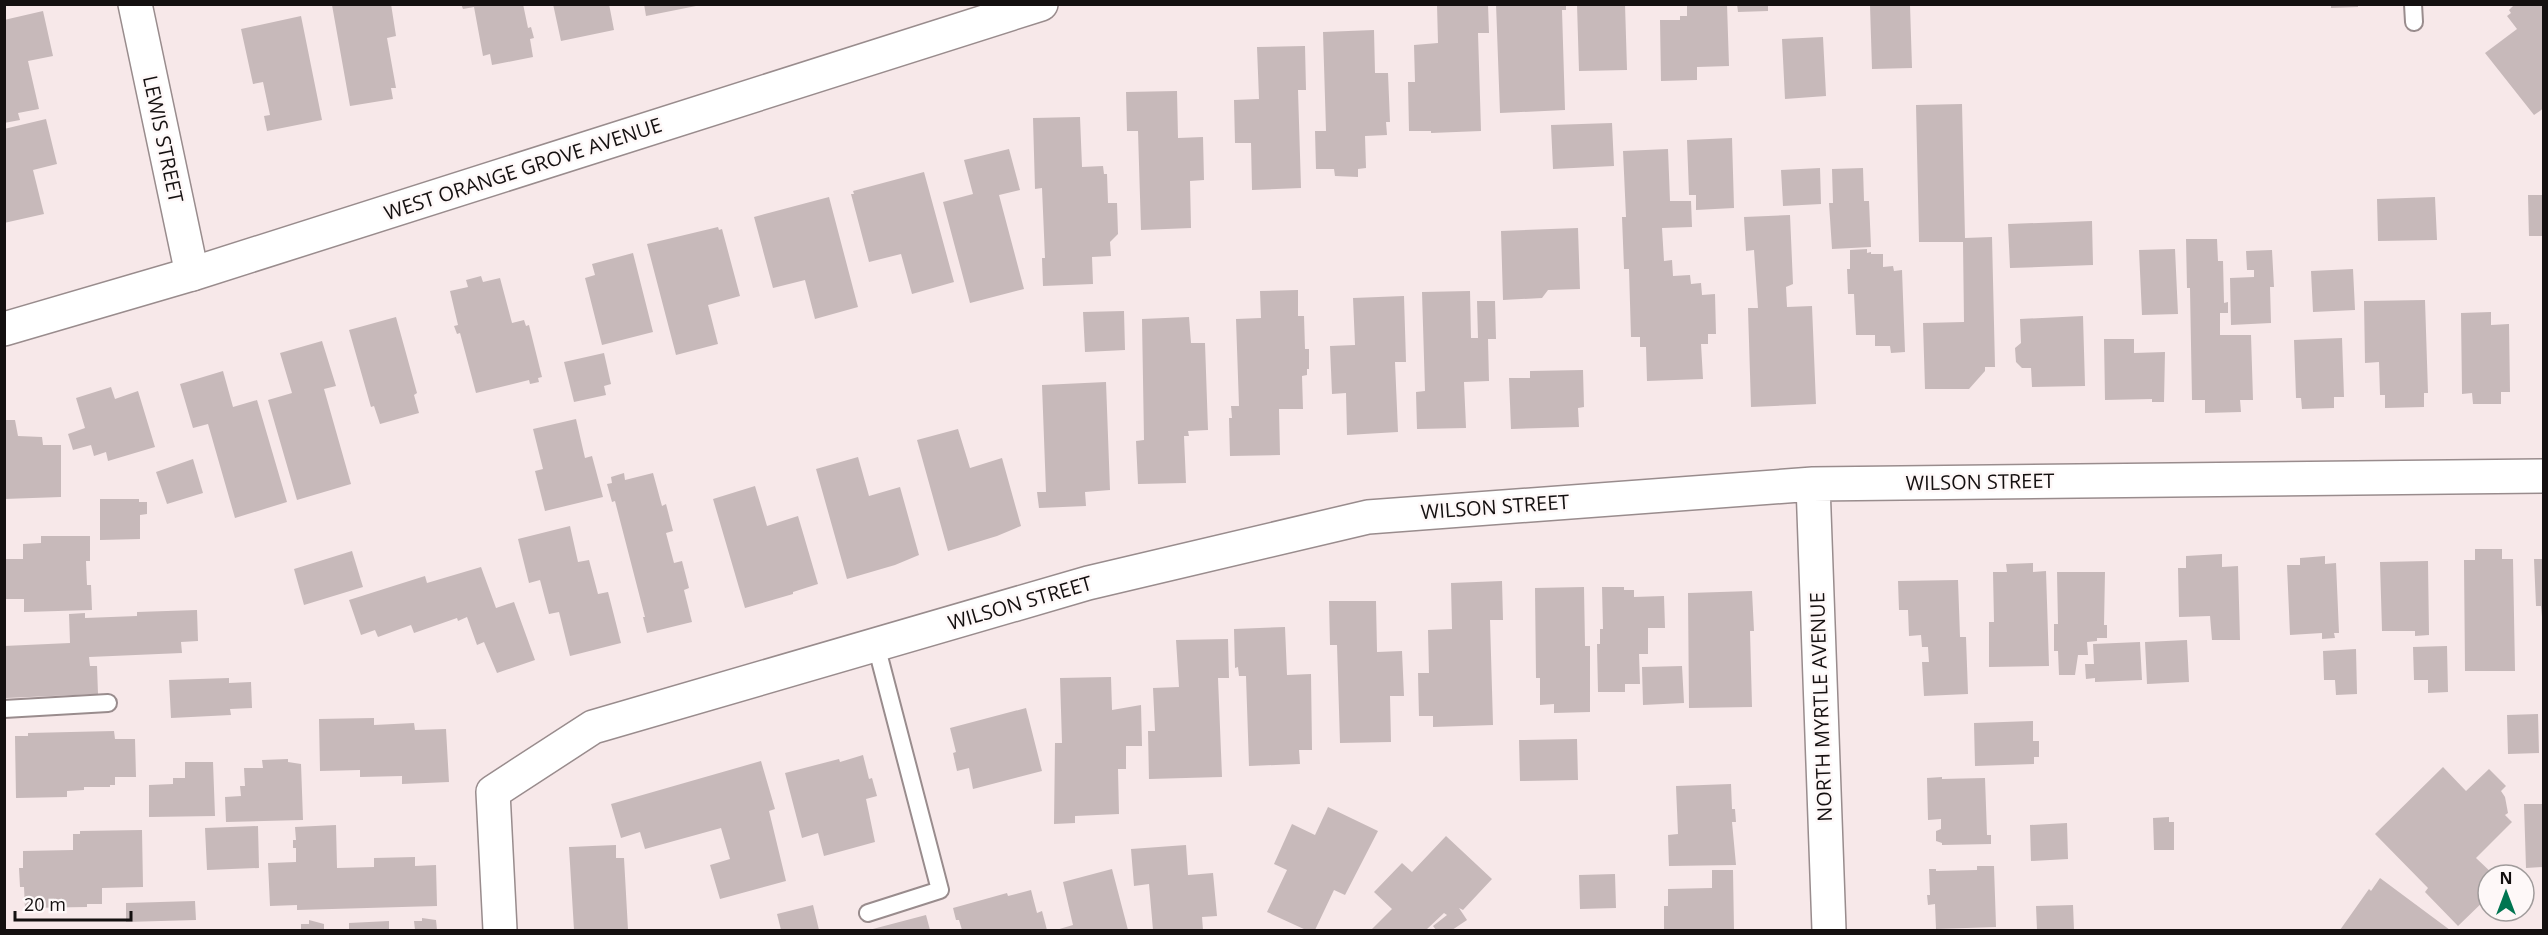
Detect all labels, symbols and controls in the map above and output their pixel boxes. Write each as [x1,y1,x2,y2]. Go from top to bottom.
street label: LEWIS STREET [137,73,190,205]
street label: WEST ORANGE GROVE AVENUE [381,111,665,226]
street label: WILSON STREET [1905,467,2055,496]
street label: WILSON STREET [1420,488,1570,525]
street label: WILSON STREET [945,569,1095,636]
street label: NORTH MYRTLE AVENUE [1803,592,1838,822]
north arrow [2476,863,2536,923]
text: N [2499,867,2513,889]
scale bar [15,884,130,922]
text: 20 m [24,892,66,916]

